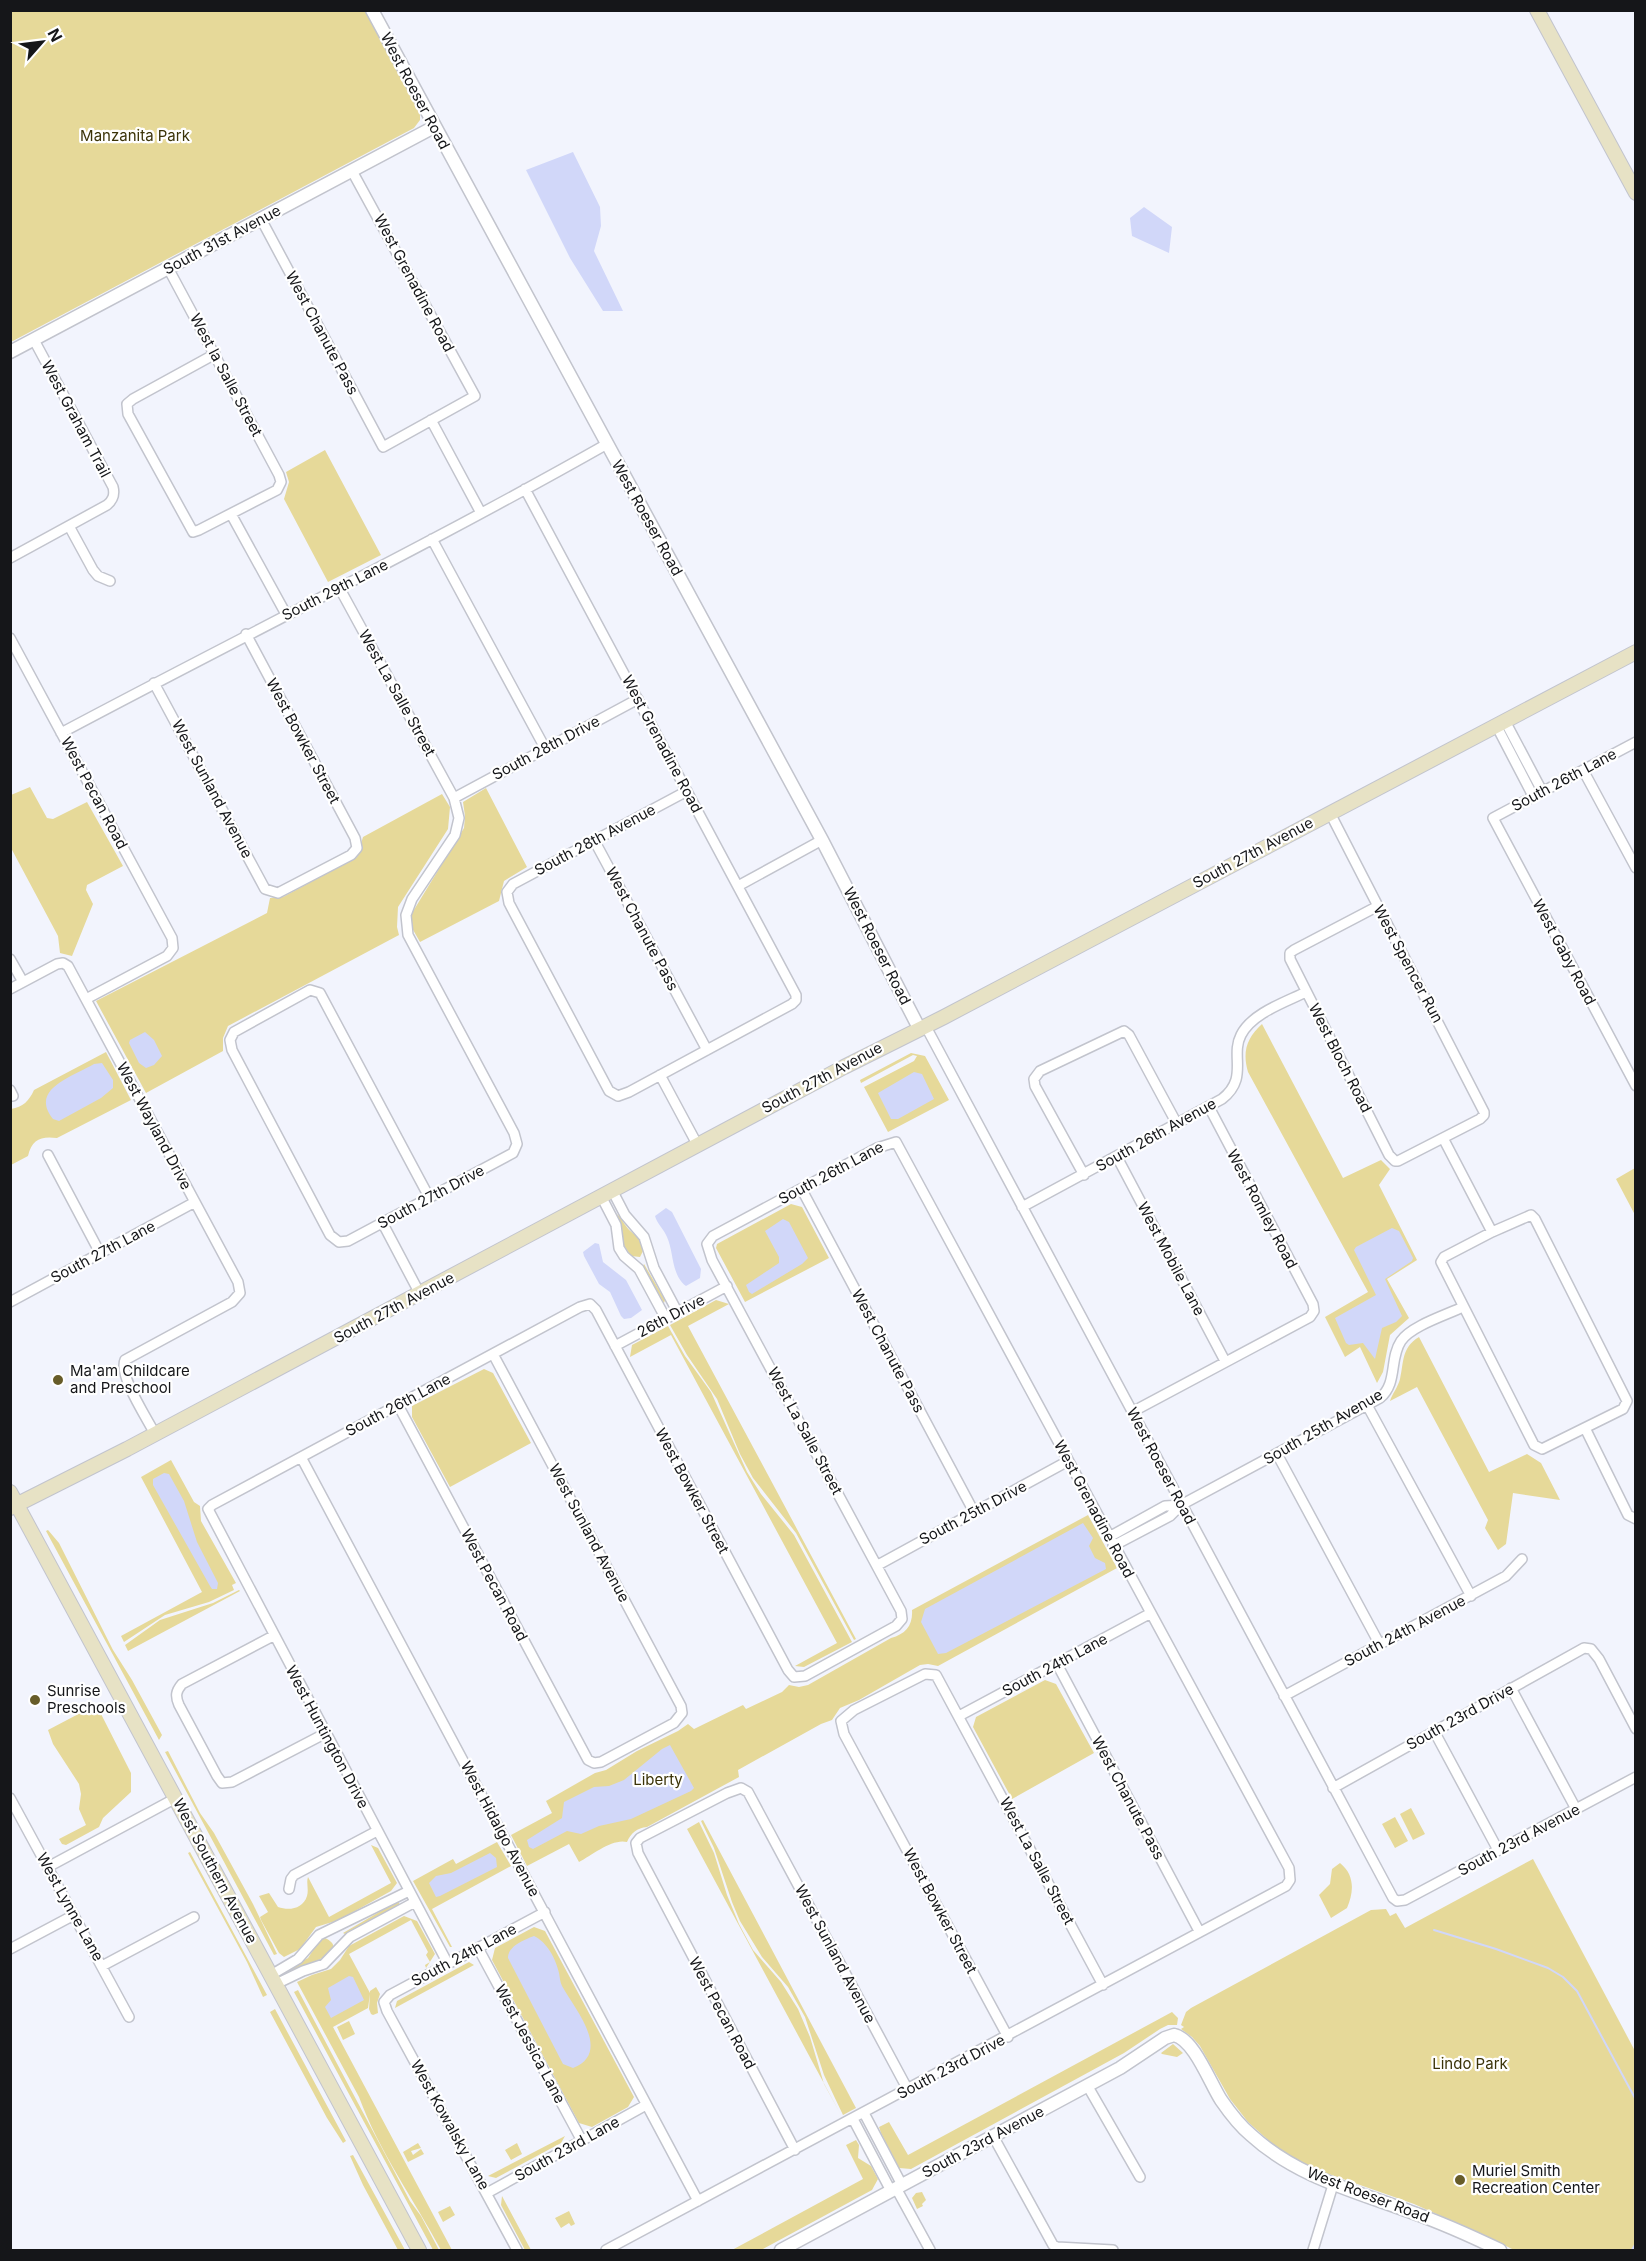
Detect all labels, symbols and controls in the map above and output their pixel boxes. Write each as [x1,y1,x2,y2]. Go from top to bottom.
north arrow [12,12,72,72]
text: N [44,25,67,45]
street label: West Roeser Road [377,29,454,152]
park label: Manzanita Park [80,126,191,145]
street label: South 31st Avenue [160,201,284,279]
street label: West Grenadine Road [370,211,459,355]
street label: West Chanute Pass [282,268,363,398]
street label: West la Salle Street [186,310,267,440]
street label: West Graham Trail [38,357,115,481]
street label: West Roeser Road [608,456,687,579]
street label: South 29th Lane [278,555,391,625]
street label: West La Salle Street [355,626,440,759]
street label: West Grenadine Road [618,672,707,816]
street label: West Bowker Street [262,675,345,807]
street label: South 28th Drive [489,711,603,784]
street label: West Sunland Avenue [168,716,257,861]
street label: West Pecan Road [57,733,132,852]
street label: South 26th Lane [1508,744,1620,815]
street label: South 28th Avenue [531,800,659,880]
street label: South 27th Avenue [1189,813,1316,892]
street label: West Chanute Pass [602,864,683,994]
street label: West Roeser Road [840,884,915,1008]
street label: West Gaby Road [1529,896,1600,1008]
street label: West Spencer Run [1369,902,1448,1026]
street label: West Bloch Road [1305,1000,1376,1116]
street label: South 27th Avenue [758,1038,885,1117]
street label: West Wayland Drive [113,1059,196,1193]
street label: South 26th Avenue [1092,1094,1219,1176]
street label: South 26th Lane [775,1137,887,1208]
street label: West Romley Road [1223,1146,1302,1272]
street label: South 27th Drive [374,1160,487,1233]
street label: West Mobile Lane [1133,1199,1209,1319]
street label: South 27th Lane [47,1216,158,1287]
street label: South 27th Avenue [330,1268,457,1347]
street label: West Chanute Pass [848,1286,929,1416]
street label: 26th Drive [634,1290,708,1341]
place label: Ma'am Childcare and Preschool [70,1361,190,1397]
street label: West La Salle Street [764,1364,847,1498]
street label: South 26th Lane [342,1369,454,1440]
marker: Ma'am Childcare and Preschool [51,1373,65,1387]
street label: South 25th Avenue [1260,1385,1386,1468]
street label: West Roeser Road [1123,1404,1200,1527]
street label: West Bowker Street [651,1425,734,1557]
street label: West Grenadine Road [1050,1437,1139,1581]
street label: West Sunland Avenue [545,1460,634,1605]
street label: South 25th Drive [916,1476,1030,1549]
street label: West Pecan Road [457,1525,532,1644]
street label: South 24th Avenue [1341,1591,1469,1671]
street label: South 24th Lane [999,1629,1111,1700]
street label: West Huntington Drive [282,1662,373,1812]
street label: South 23rd Drive [1403,1679,1517,1754]
place label: Sunrise Preschools [47,1681,126,1717]
marker: Sunrise Preschools [28,1693,42,1707]
street label: West Chanute Pass [1088,1733,1169,1863]
street label: West Hidalgo Avenue [457,1758,544,1900]
park label: Liberty [633,1770,683,1789]
street label: West La Salle Street [996,1794,1079,1928]
street label: West Southern Avenue [169,1795,262,1947]
street label: South 23rd Avenue [1455,1799,1583,1880]
street label: West Bowker Street [899,1845,982,1977]
street label: West Lynne Lane [33,1849,108,1964]
street label: West Sunland Avenue [791,1881,880,2026]
street label: South 24th Lane [408,1919,520,1990]
street label: West Pecan Road [685,1953,760,2072]
street label: West Jessica Lane [491,1981,570,2107]
street label: South 23rd Drive [893,2030,1008,2103]
park label: Lindo Park [1432,2054,1509,2073]
street label: West Kowalsky Lane [407,2056,494,2193]
street label: South 23rd Avenue [919,2101,1047,2182]
street label: South 23rd Lane [511,2112,623,2185]
place label: Muriel Smith Recreation Center [1472,2161,1600,2197]
street label: West Roeser Road [1304,2162,1432,2227]
marker: Muriel Smith Recreation Center [1453,2173,1467,2187]

